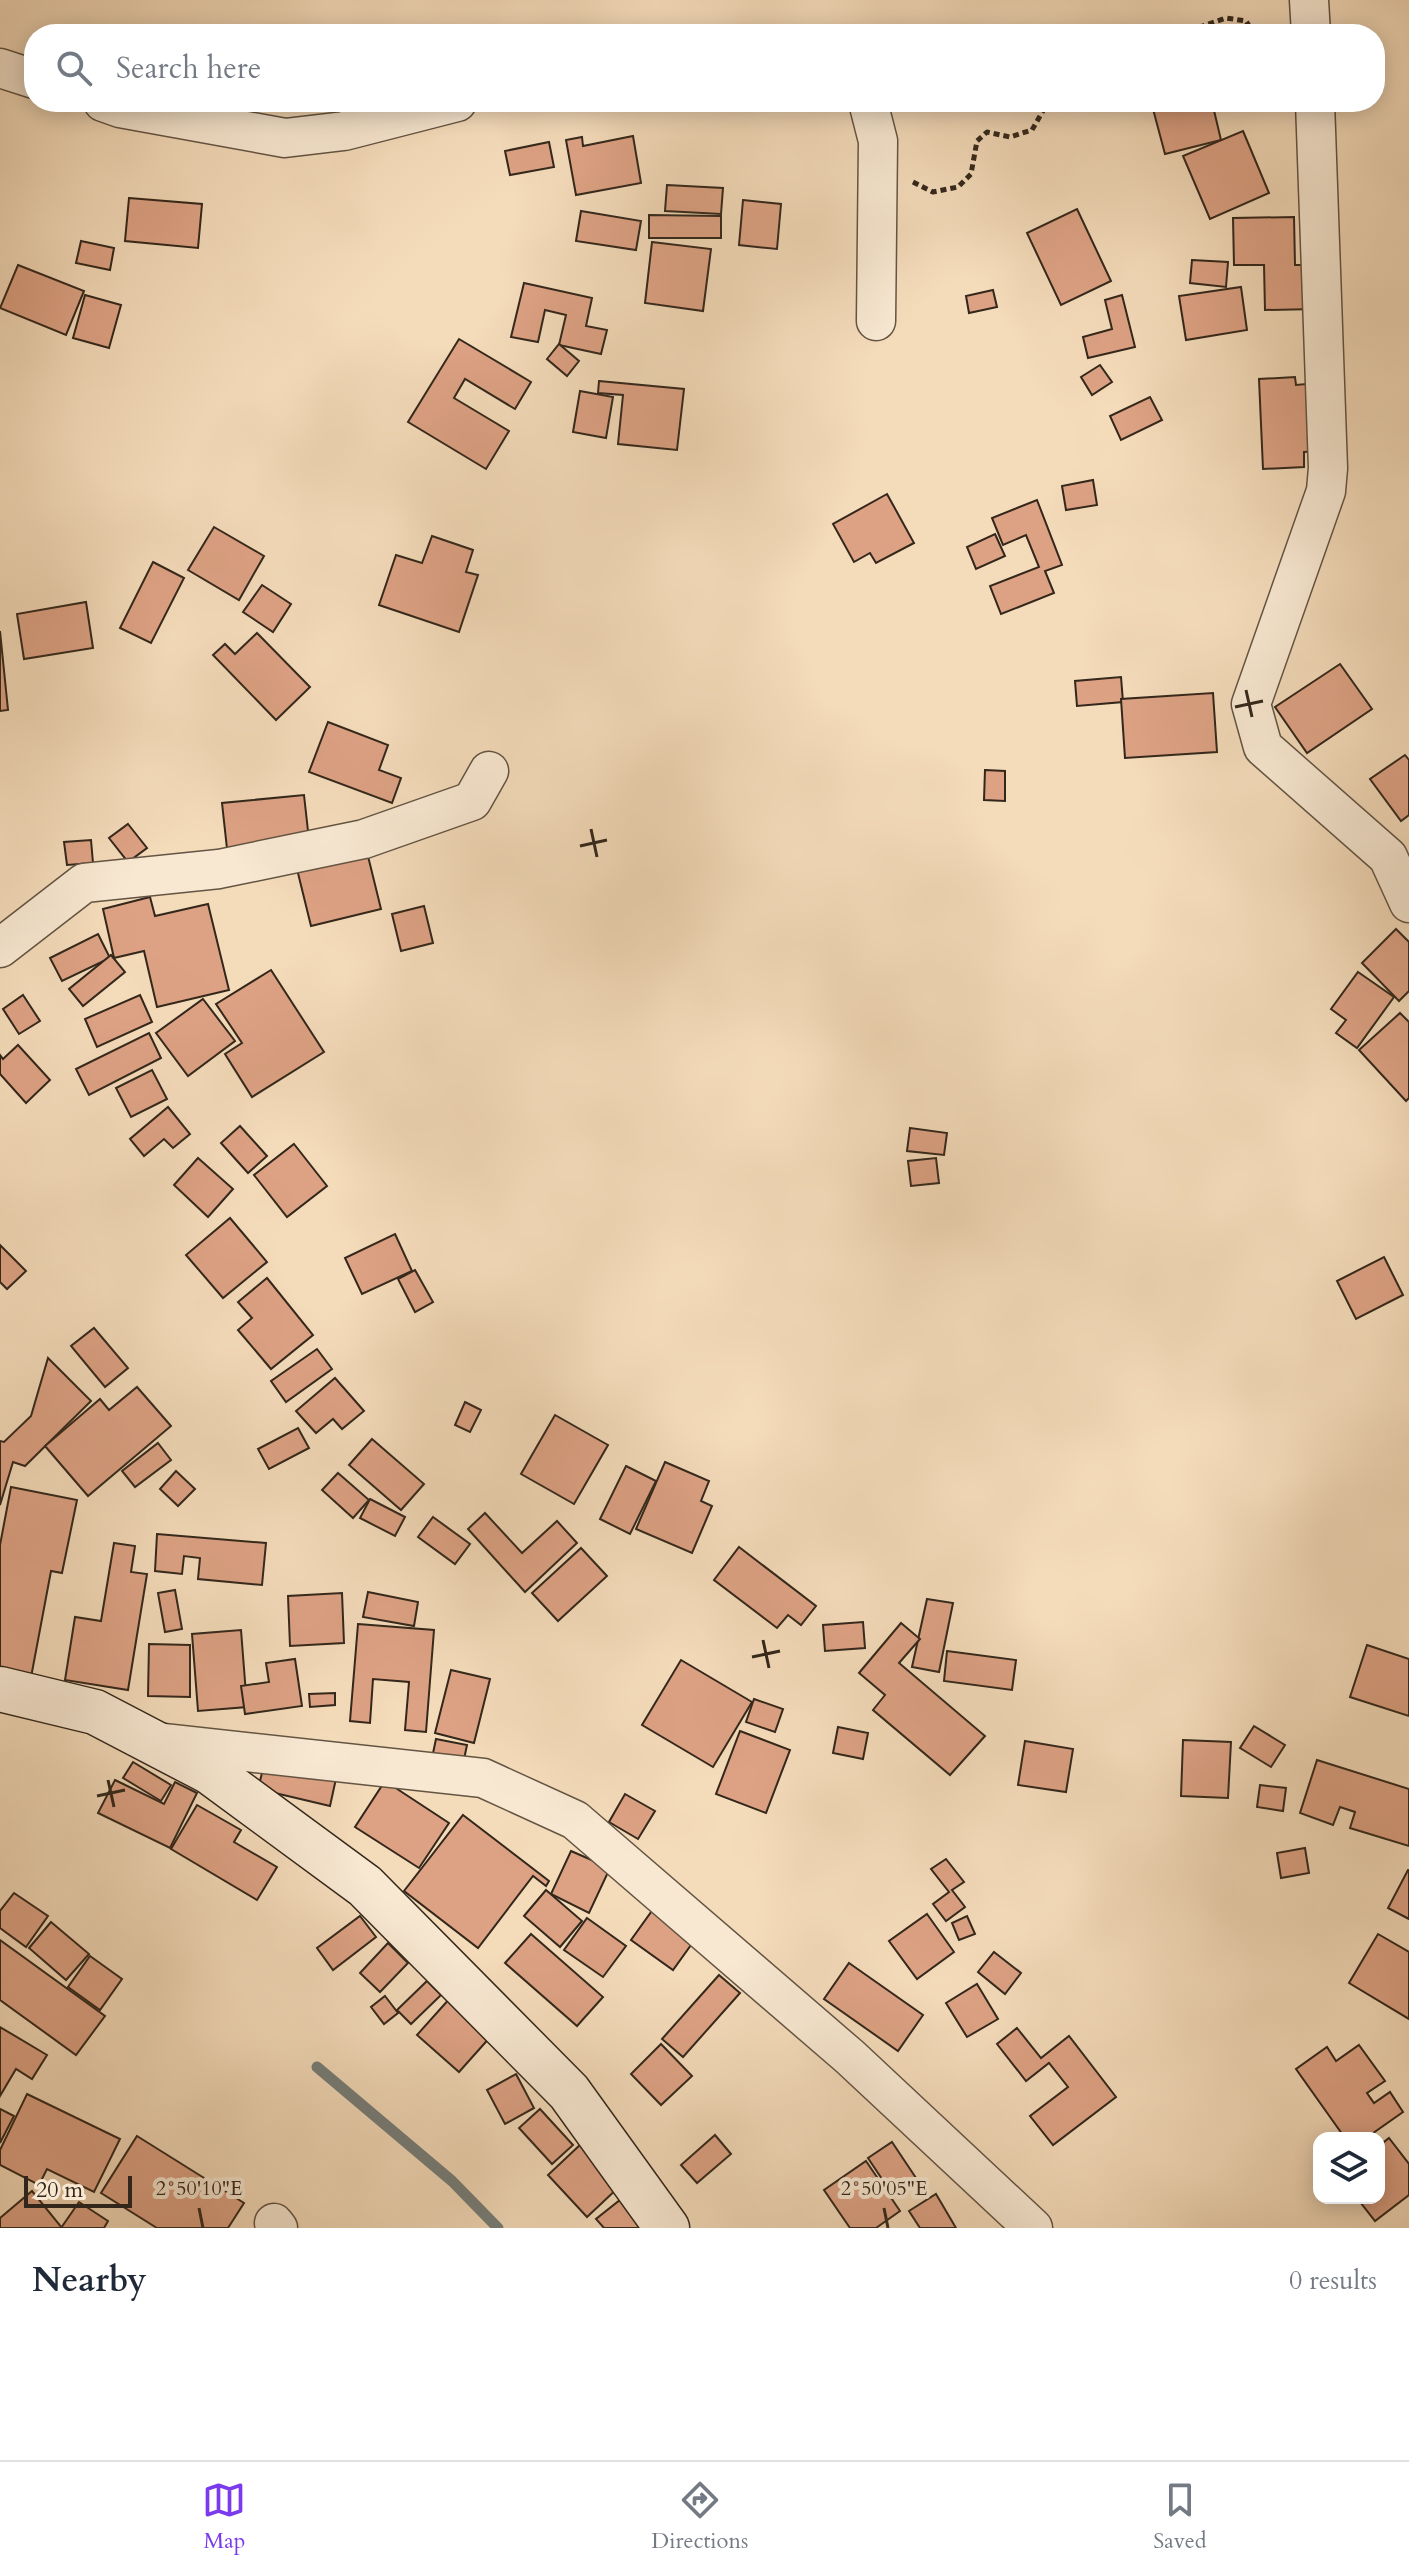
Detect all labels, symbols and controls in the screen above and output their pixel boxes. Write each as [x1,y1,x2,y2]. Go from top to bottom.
search box [24,24,1385,112]
icon: search [52,46,96,90]
text: Search here [116,48,261,89]
map controls [1313,2132,1385,2204]
button: layers [1313,2132,1385,2204]
scale bar [24,2172,132,2208]
text: 20 m [36,2175,83,2205]
text: 2°50'10"E [156,2175,242,2202]
text: 2°50'05"E [841,2175,927,2202]
text: Nearby [32,2257,147,2303]
text: 0 results [1289,2263,1377,2298]
tab: Map [202,2478,246,2556]
tab: Directions [651,2478,748,2556]
tab: Saved [1153,2478,1207,2556]

